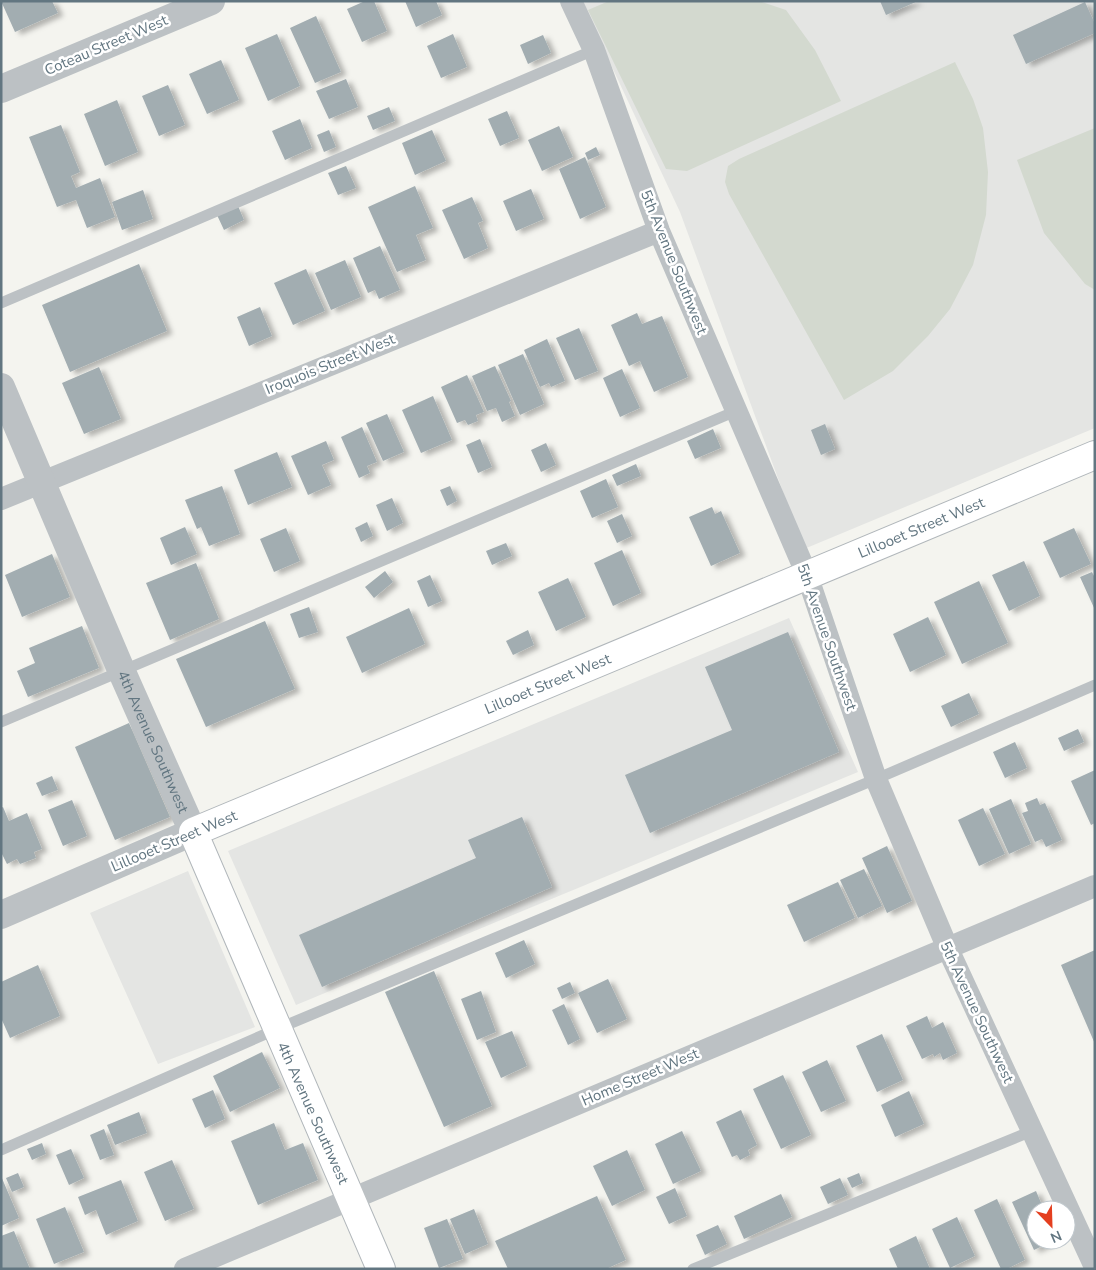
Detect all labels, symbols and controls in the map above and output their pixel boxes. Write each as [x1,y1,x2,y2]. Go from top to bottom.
street label: Coteau Street West [41,10,171,80]
street label: 5th Avenue Southwest [636,187,712,338]
street label: Iroquois Street West [262,329,399,399]
street label: Lillooet Street West [855,492,988,563]
street label: 5th Avenue Southwest [792,561,862,714]
street label: Lillooet Street West [481,648,614,719]
street label: 4th Avenue Southwest [113,667,194,817]
street label: Lillooet Street West [108,805,241,877]
street label: 5th Avenue Southwest [935,938,1019,1087]
street label: 4th Avenue Southwest [273,1039,354,1188]
street label: Home Street West [578,1043,702,1111]
north arrow [1026,1200,1076,1250]
text: N [1047,1226,1064,1247]

